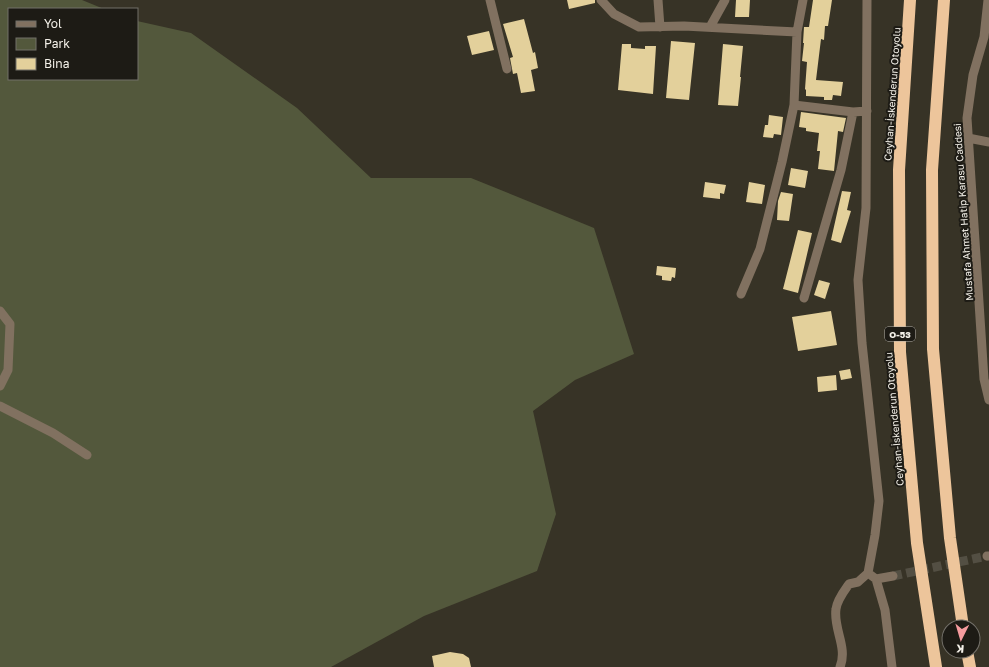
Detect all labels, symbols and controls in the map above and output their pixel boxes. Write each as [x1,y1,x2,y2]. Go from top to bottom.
legend [8,8,138,80]
text: Yol [44,16,62,31]
street label: Ceyhan-İskenderun Otoyolu [880,27,903,161]
text: Park [44,36,70,51]
text: Bina [44,56,69,71]
street label: Mustafa Ahmet Hatip Karasu Caddesi [951,123,975,301]
road number: O-53 [885,327,915,341]
street label: Ceyhan-İskenderun Otoyolu [881,352,906,486]
north arrow [941,619,981,659]
text: K [956,643,965,656]

